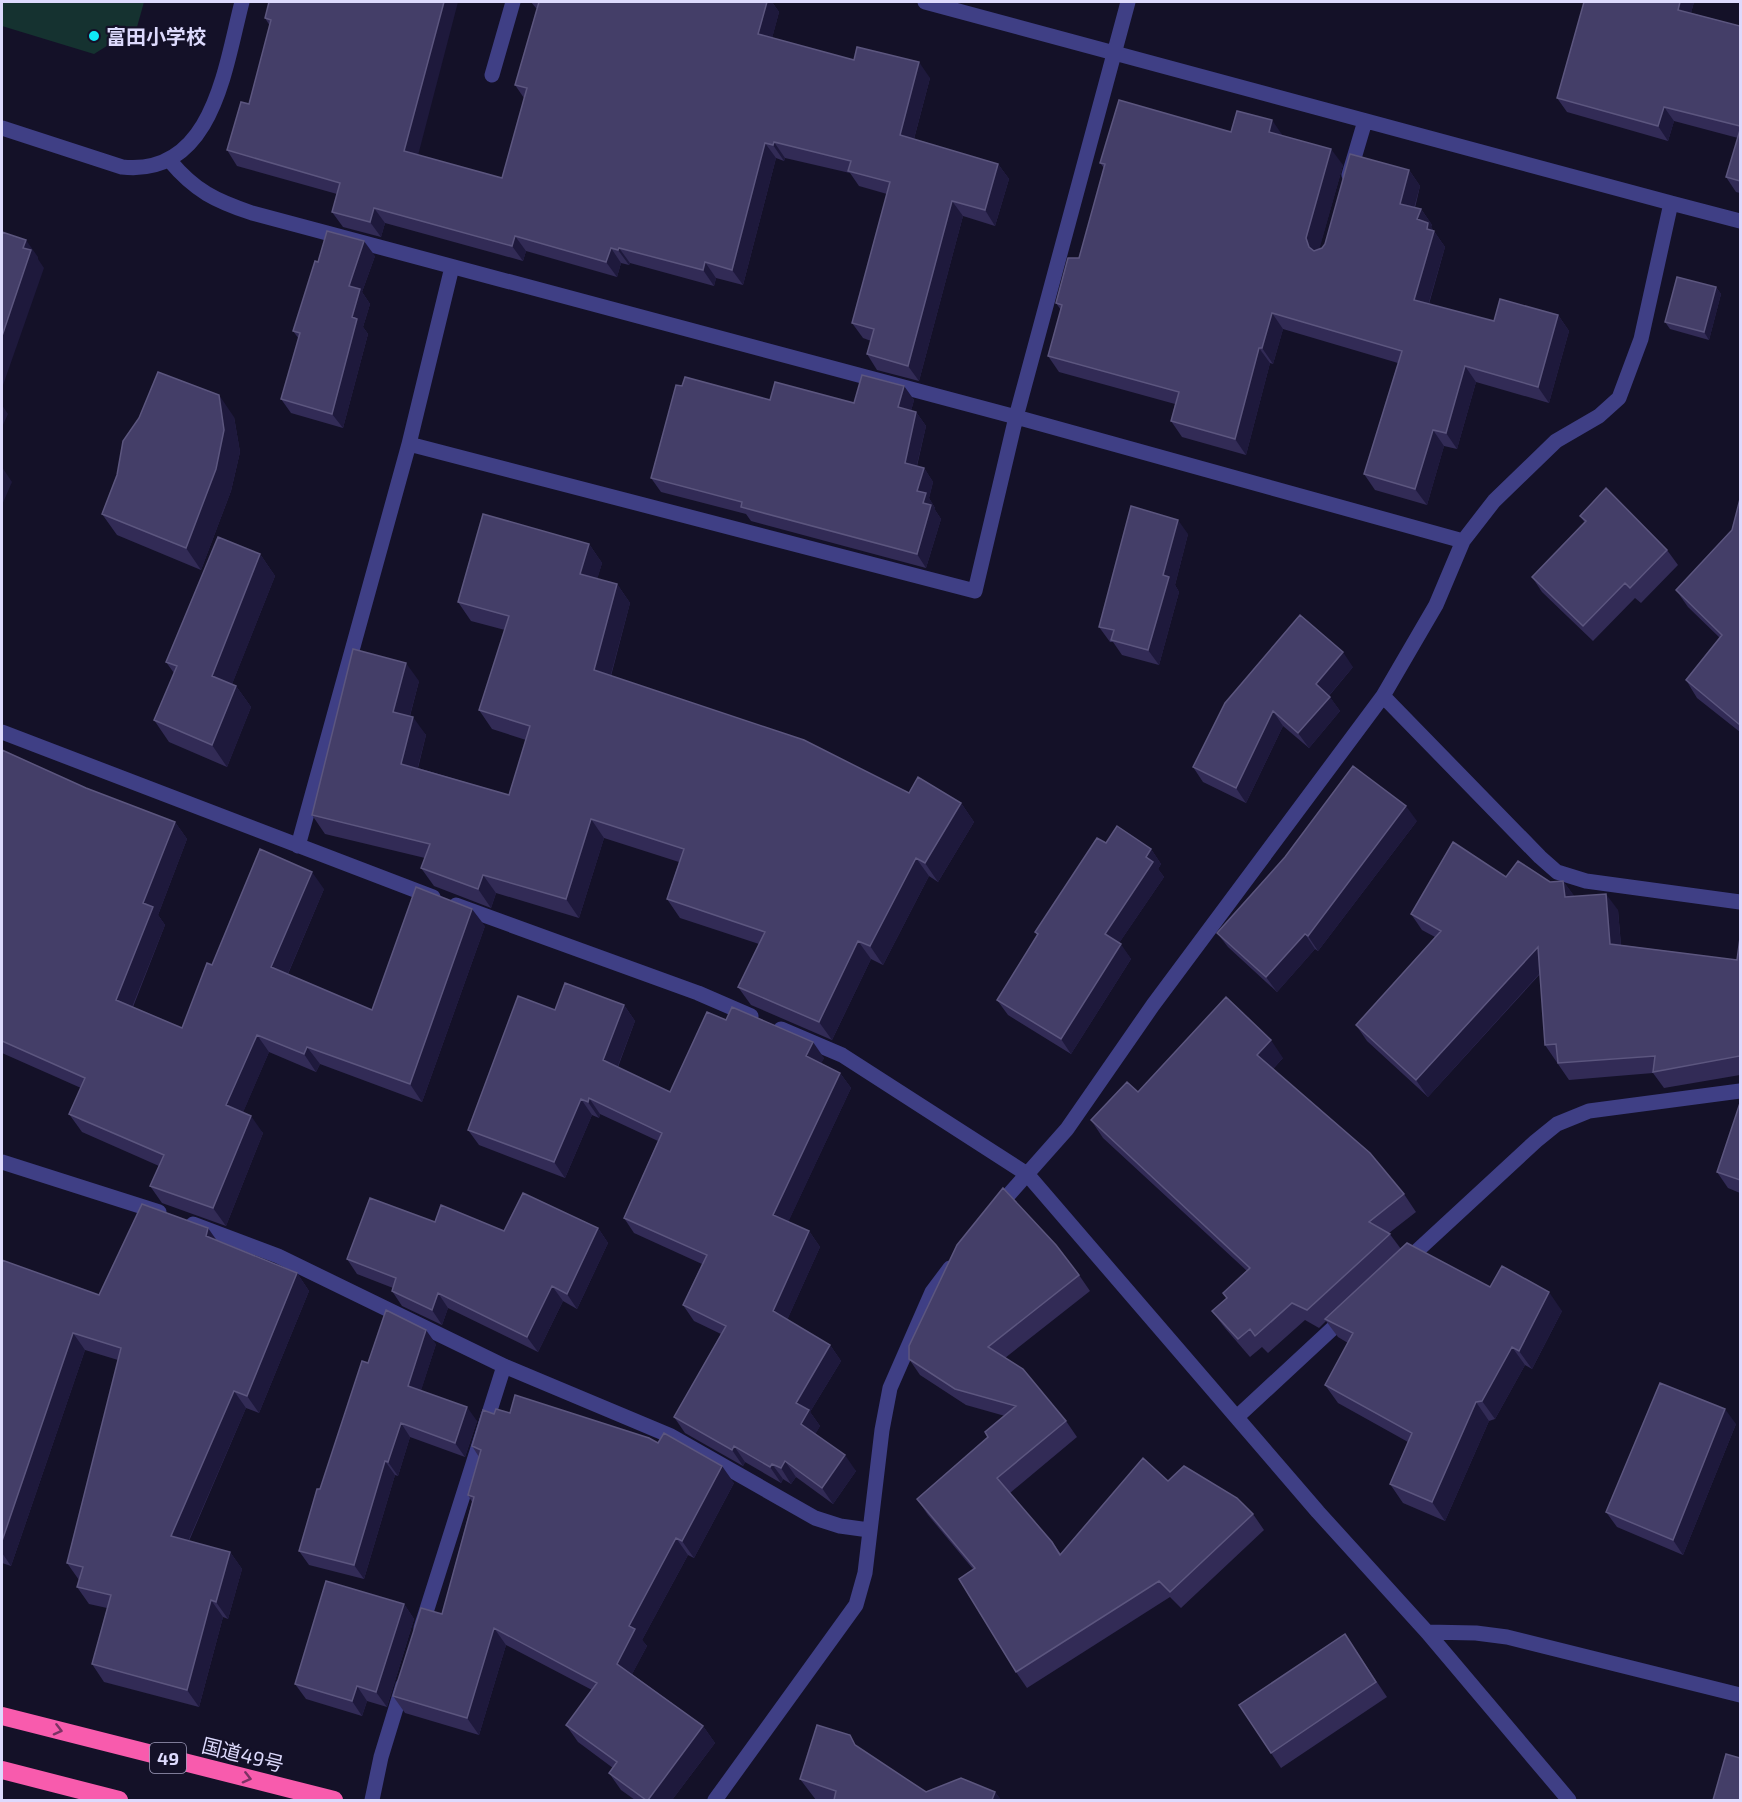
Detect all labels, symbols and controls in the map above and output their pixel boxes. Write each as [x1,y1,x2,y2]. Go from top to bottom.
place label: 富田小学校 [106,24,206,48]
marker: 富田小学校 [87,29,101,43]
one-way arrow [53,1723,63,1736]
street label: 国道49号 [199,1732,287,1776]
road number: 49 [150,1743,186,1773]
one-way arrow [242,1771,252,1784]

